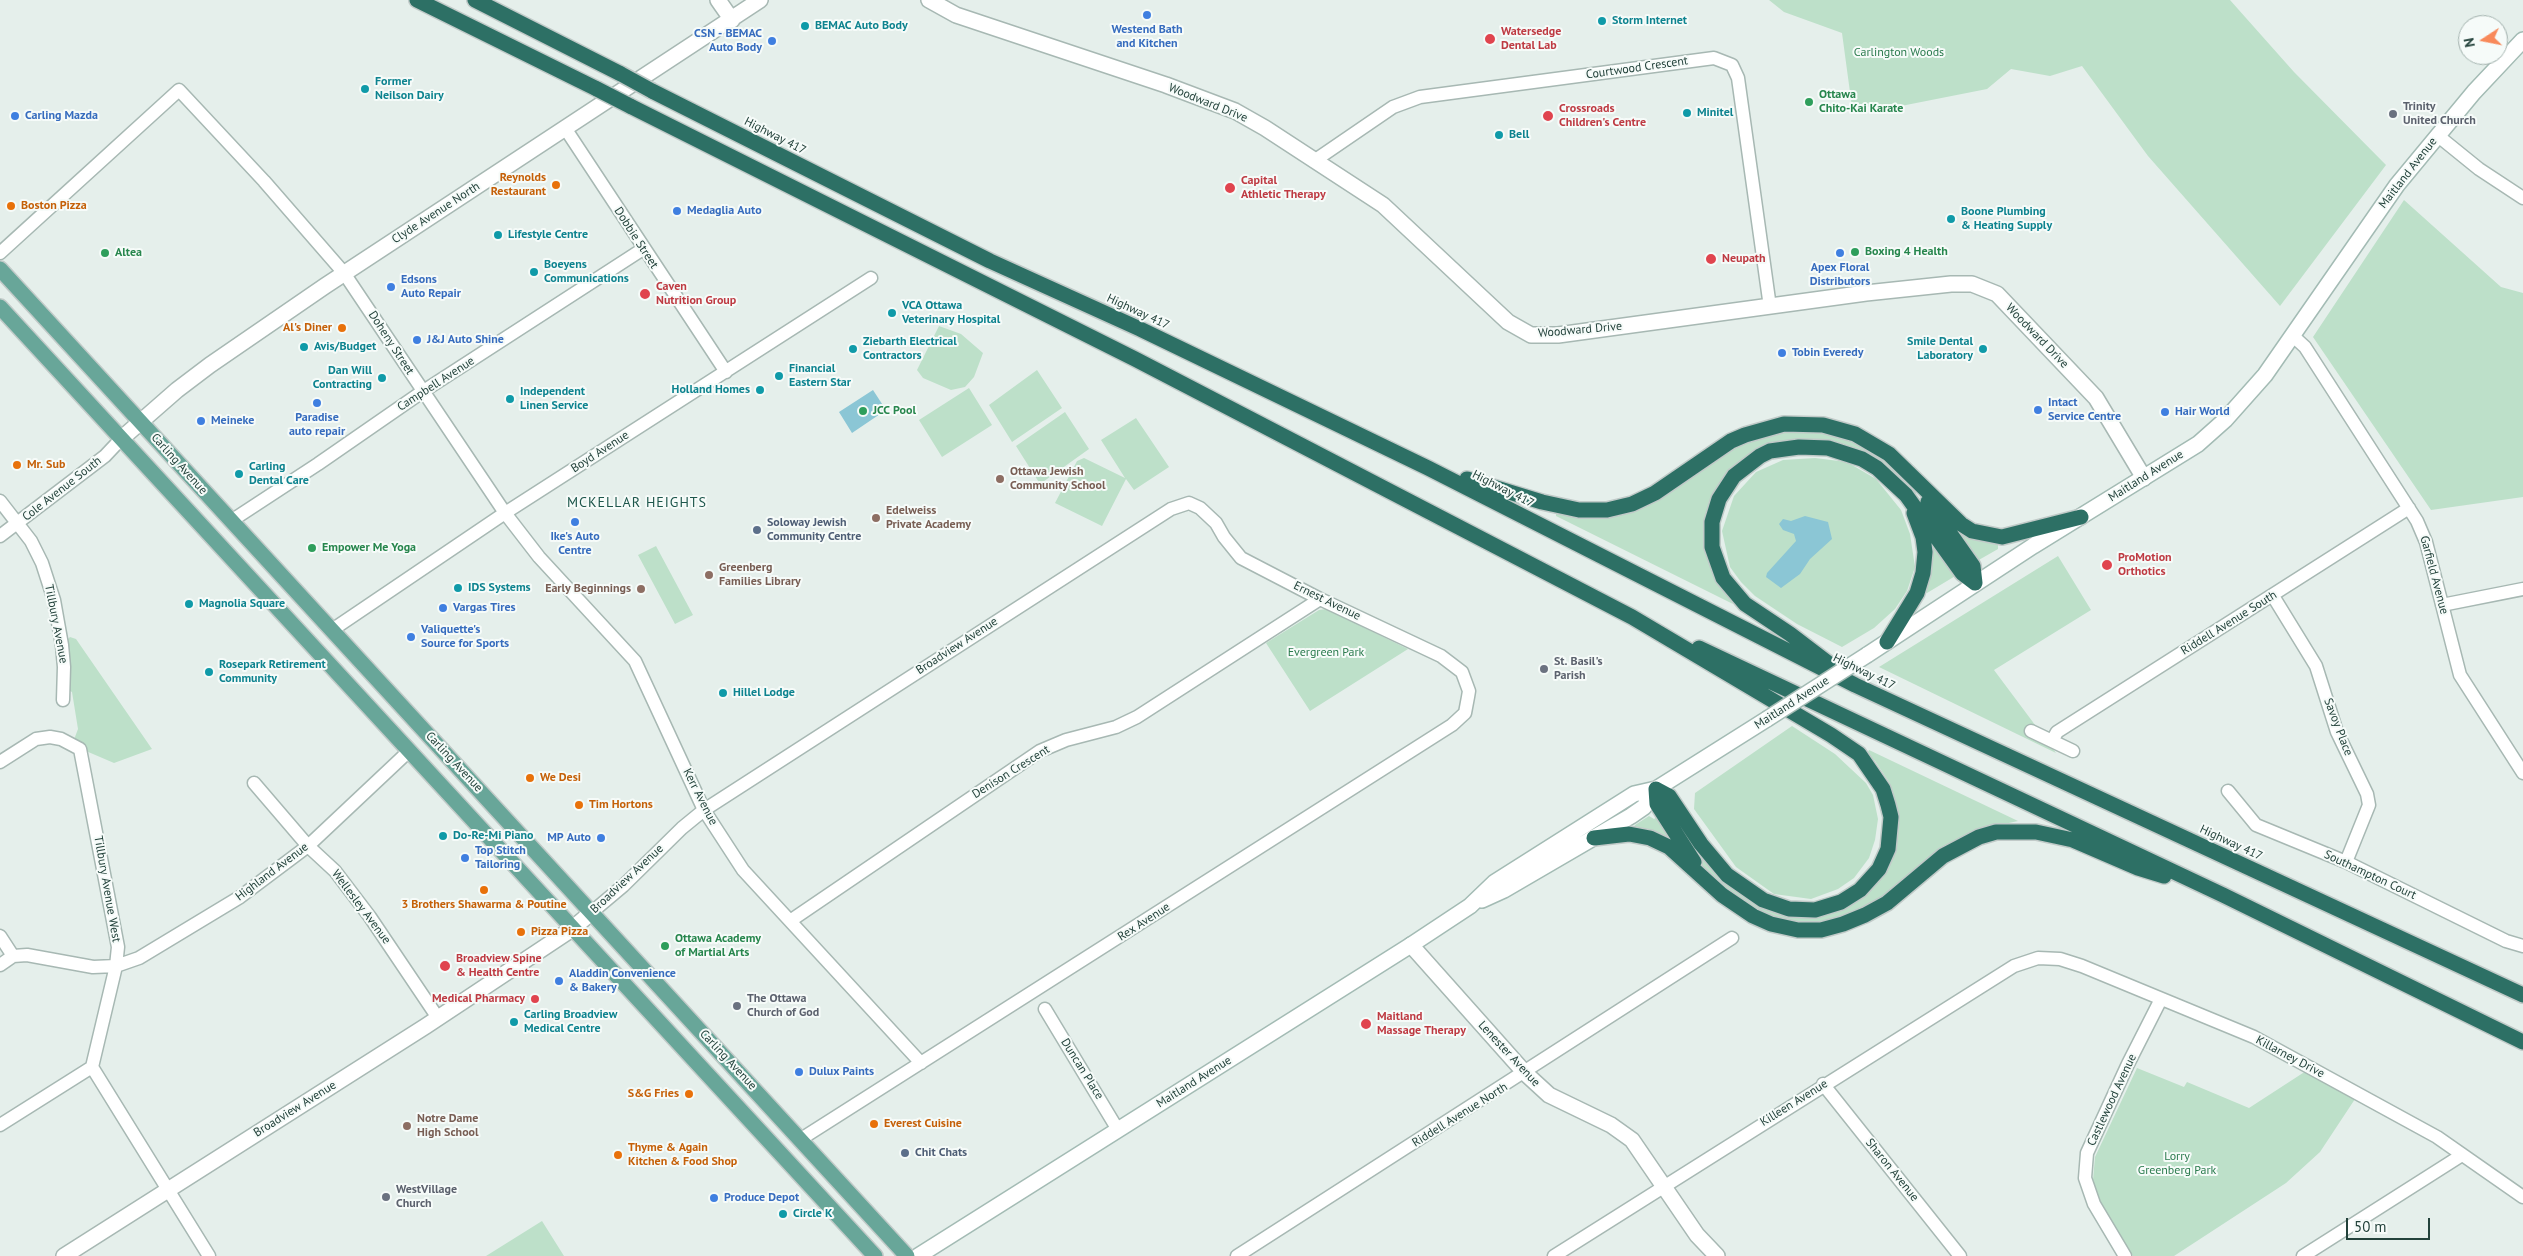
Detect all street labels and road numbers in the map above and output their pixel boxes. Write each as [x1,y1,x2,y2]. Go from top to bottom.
street label: Courtwood Crescent [1585,54,1689,82]
street label: Woodward Drive [1166,81,1250,125]
street label: Highway 417 [742,114,808,158]
street label: Maitland Avenue [2376,135,2440,211]
street label: Clyde Avenue North [389,179,483,247]
street label: Dobbie Street [611,205,661,271]
street label: Highway 417 [1104,291,1172,333]
street label: Woodward Drive [2003,301,2071,371]
street label: Doheny Street [365,308,417,378]
street label: Woodward Drive [1537,319,1623,341]
street label: Campbell Avenue [395,354,477,414]
street label: Boyd Avenue [568,428,632,476]
street label: Carling Avenue [148,431,210,497]
street label: Maitland Avenue [2106,447,2186,505]
street label: Cole Avenue South [20,454,104,524]
street label: Highway 417 [1470,467,1536,511]
street label: Garfield Avenue [2417,534,2451,616]
street label: Ernest Avenue [1291,579,1363,623]
street label: Tillbury Avenue [41,583,71,665]
street label: Riddell Avenue South [2178,588,2280,658]
street label: Broadview Avenue [913,614,1001,678]
street label: Highway 417 [1831,651,1897,693]
street label: Maitland Avenue [1752,674,1832,732]
street label: Savoy Place [2320,696,2356,758]
street label: Carling Avenue [422,729,486,795]
street label: Denison Crescent [970,742,1052,802]
street label: Kerr Avenue [680,766,720,828]
street label: Highway 417 [2197,822,2265,864]
street label: Tillbury Avenue West [91,835,123,943]
street label: Highland Avenue [233,840,311,904]
street label: Broadview Avenue [588,842,666,916]
street label: Southampton Court [2322,847,2418,903]
street label: Wellesley Avenue [328,867,394,947]
street label: Rex Avenue [1115,900,1173,944]
street label: Lenester Avenue [1475,1018,1543,1090]
street label: Carling Avenue [696,1027,760,1093]
street label: Killarney Drive [2253,1033,2327,1081]
street label: Duncan Place [1058,1036,1106,1102]
street label: Castlewood Avenue [2084,1052,2140,1148]
street label: Maitland Avenue [1154,1053,1234,1111]
street label: Killeen Avenue [1758,1077,1830,1129]
street label: Broadview Avenue [251,1078,339,1140]
street label: Riddell Avenue North [1410,1080,1510,1150]
street label: Sharon Avenue [1862,1136,1922,1204]

